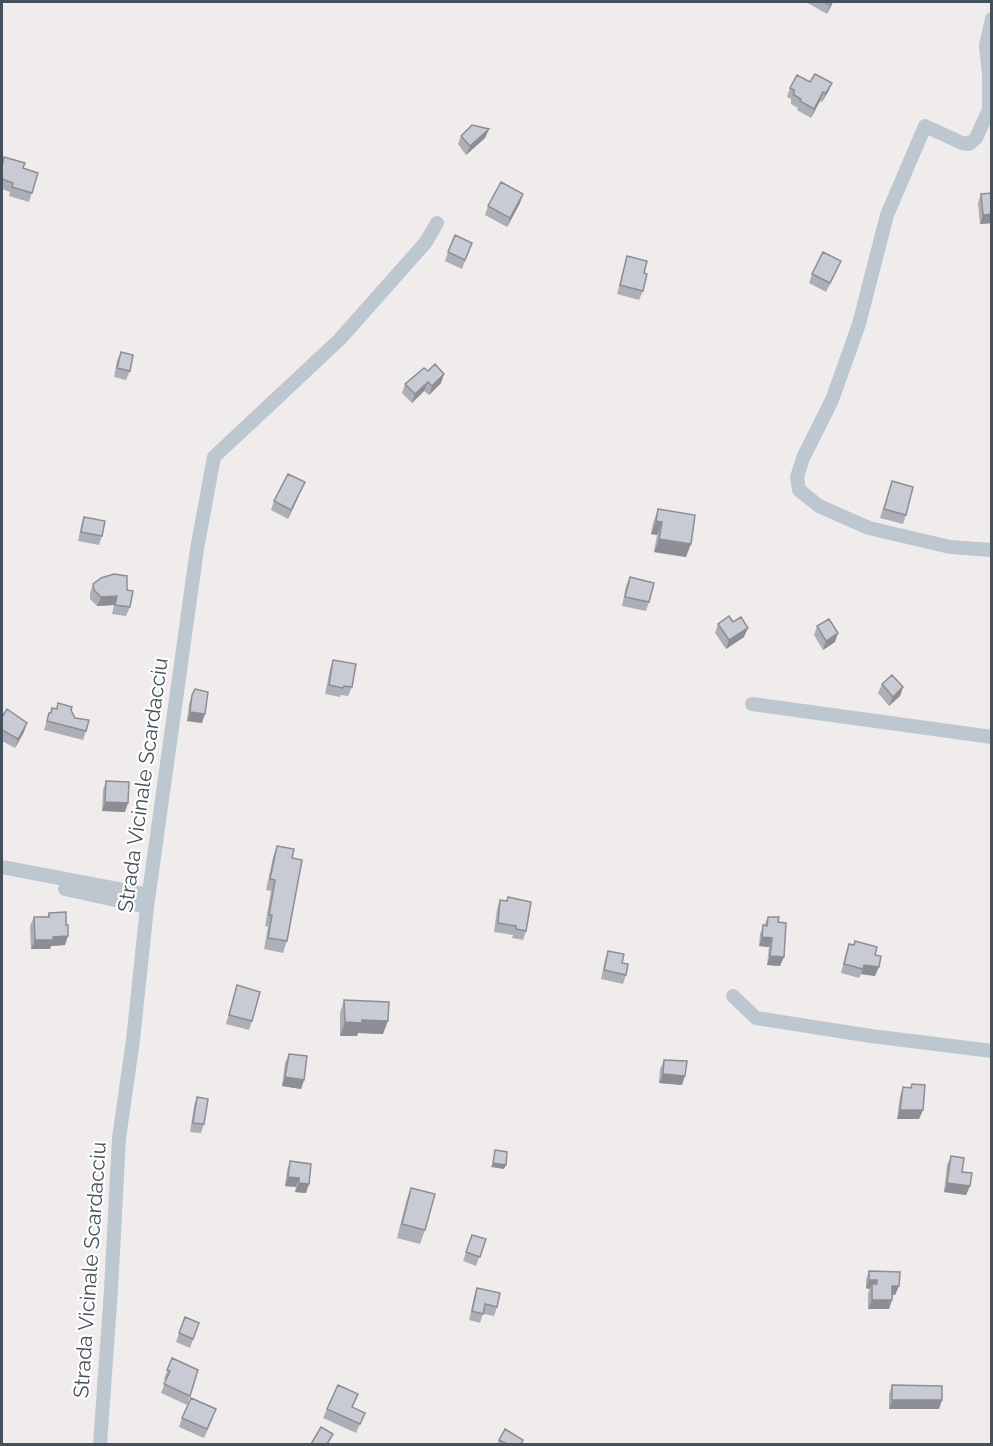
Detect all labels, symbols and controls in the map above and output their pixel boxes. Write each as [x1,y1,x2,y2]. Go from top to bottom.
street label: Strada Vicinale Scardacciu [112,656,173,914]
street label: Strada Vicinale Scardacciu [68,1141,111,1399]

